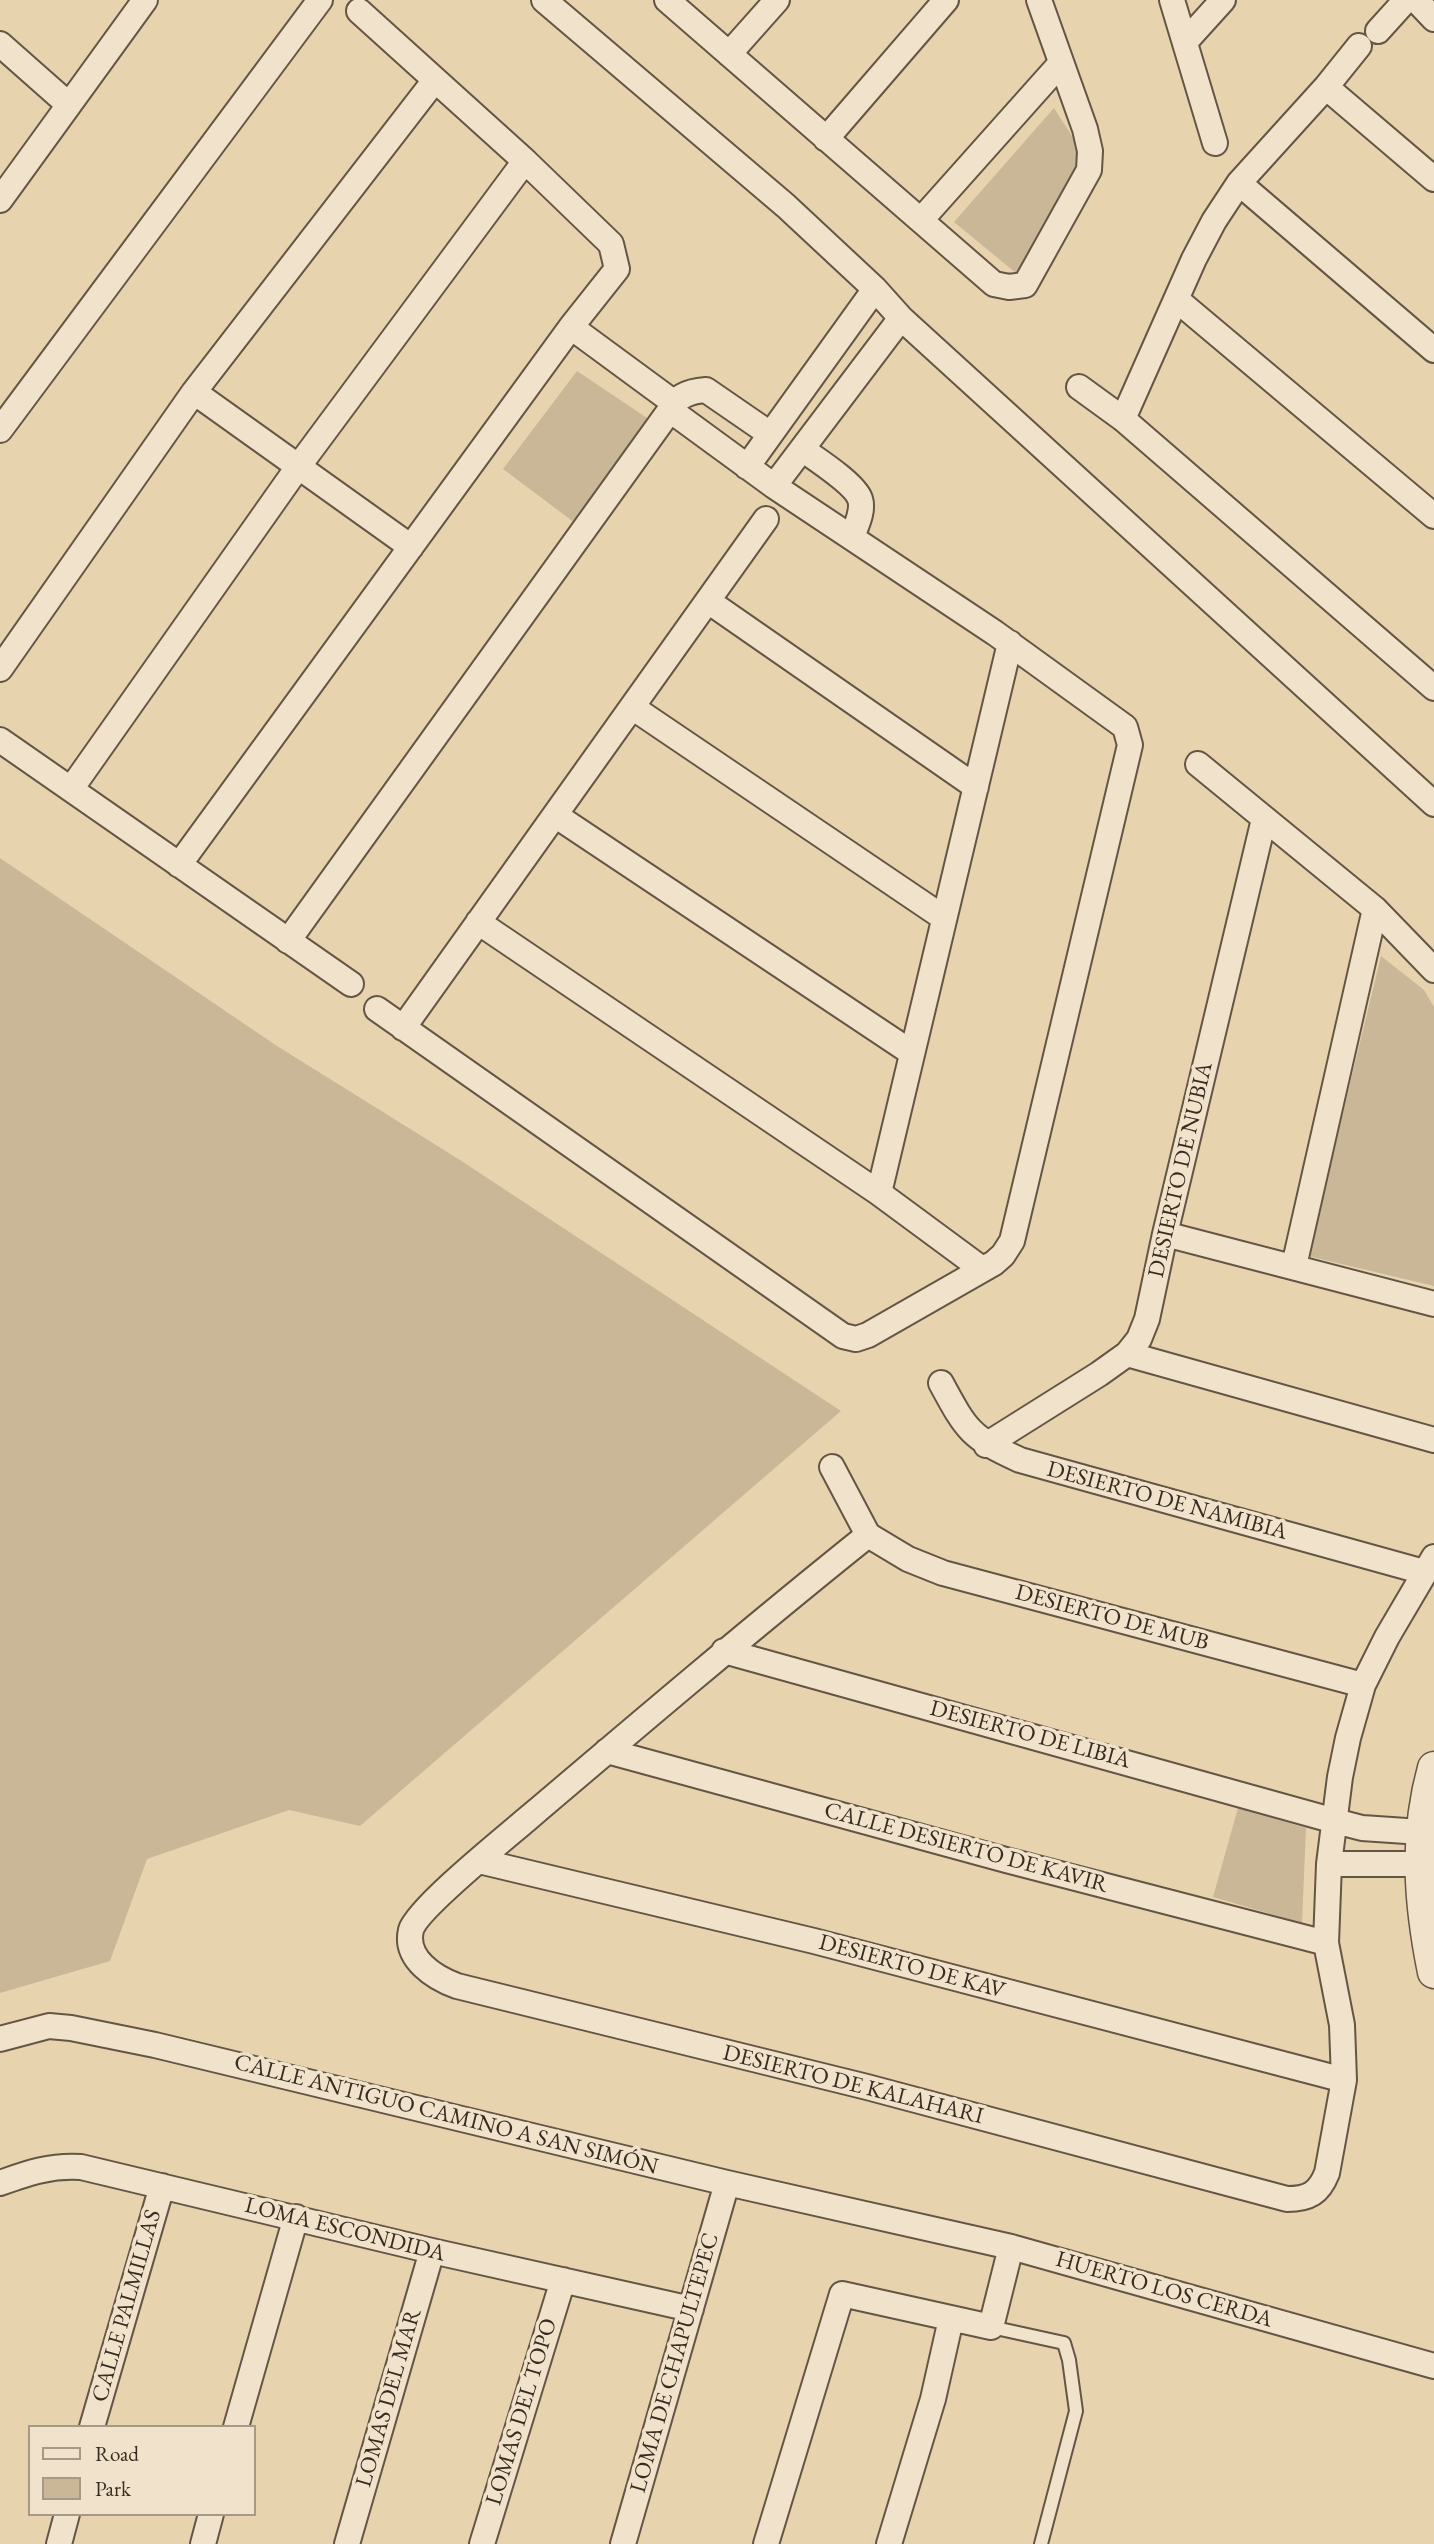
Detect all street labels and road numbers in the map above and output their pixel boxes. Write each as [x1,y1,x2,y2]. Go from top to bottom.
street label: DESIERTO DE NUBIA [1143,1060,1219,1280]
street label: DESIERTO DE NAMIBIA [1044,1456,1290,1546]
street label: DESIERTO DE MUB [1012,1579,1212,1657]
street label: DESIERTO DE LIBIA [927,1695,1133,1775]
street label: CALLE DESIERTO DE KAVIR [821,1797,1111,1899]
street label: DESIERTO DE KAV [816,1929,1008,2005]
street label: DESIERTO DE KALAHARI [720,2039,986,2131]
street label: CALLE ANTIGUO CAMINO A SAN SIMÓN [231,2049,661,2181]
street label: LOMA ESCONDIDA [242,2192,448,2268]
street label: CALLE PALMILLAS [86,2207,168,2405]
street label: LOMA DE CHAPULTEPEC [625,2230,725,2496]
street label: HUERTO LOS CERDA [1052,2246,1276,2334]
street label: LOMAS DEL MAR [350,2306,428,2490]
street label: LOMAS DEL TOPO [480,2315,564,2509]

